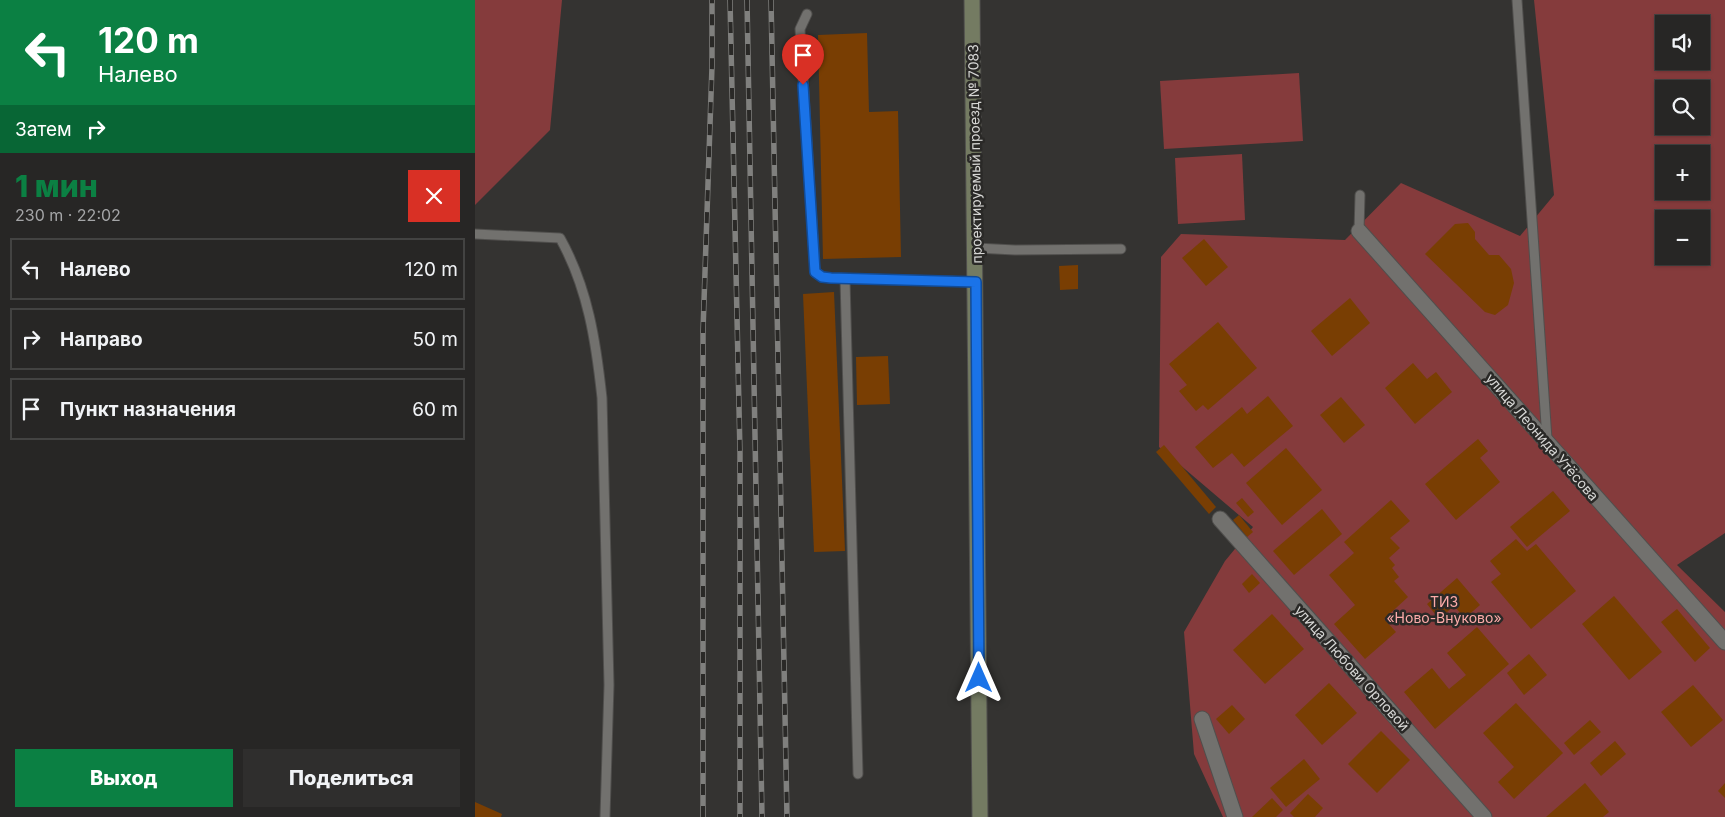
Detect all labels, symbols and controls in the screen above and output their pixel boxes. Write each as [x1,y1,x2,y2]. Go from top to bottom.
map controls [1655,15,1710,265]
button: sound [1655,15,1710,70]
text: 120 m [98,19,199,61]
icon: left [15,20,80,85]
pin [782,34,824,85]
icon: arrive [789,41,817,69]
street label: проектируемый проезд № 7083 [964,44,985,264]
text: Налево [98,61,178,87]
button: search [1655,80,1710,135]
icon: right [82,115,110,143]
text: Затем [15,118,72,141]
button: + [1655,145,1710,200]
text: 1 мин [15,168,98,204]
button: close [408,170,460,222]
text: 230 m · 22:02 [15,205,121,225]
button: − [1655,210,1710,265]
icon: left [17,255,45,283]
text: Налево [60,258,131,281]
text: 120 m [405,258,458,281]
icon: right [17,325,45,353]
text: Направо [60,328,143,351]
text: 50 m [412,328,458,351]
street label: улица Леонида Утёсова [1482,369,1602,504]
icon: arrive [17,395,45,423]
text: Пункт назначения [60,398,236,421]
text: 60 m [412,398,458,421]
park label: ТИЗ «Ново-Внуково» [1386,593,1502,626]
street label: улица Любови Орловой [1291,601,1413,734]
position arrow [952,651,1004,703]
button: Выход [15,749,233,807]
button: Поделиться [243,749,460,807]

